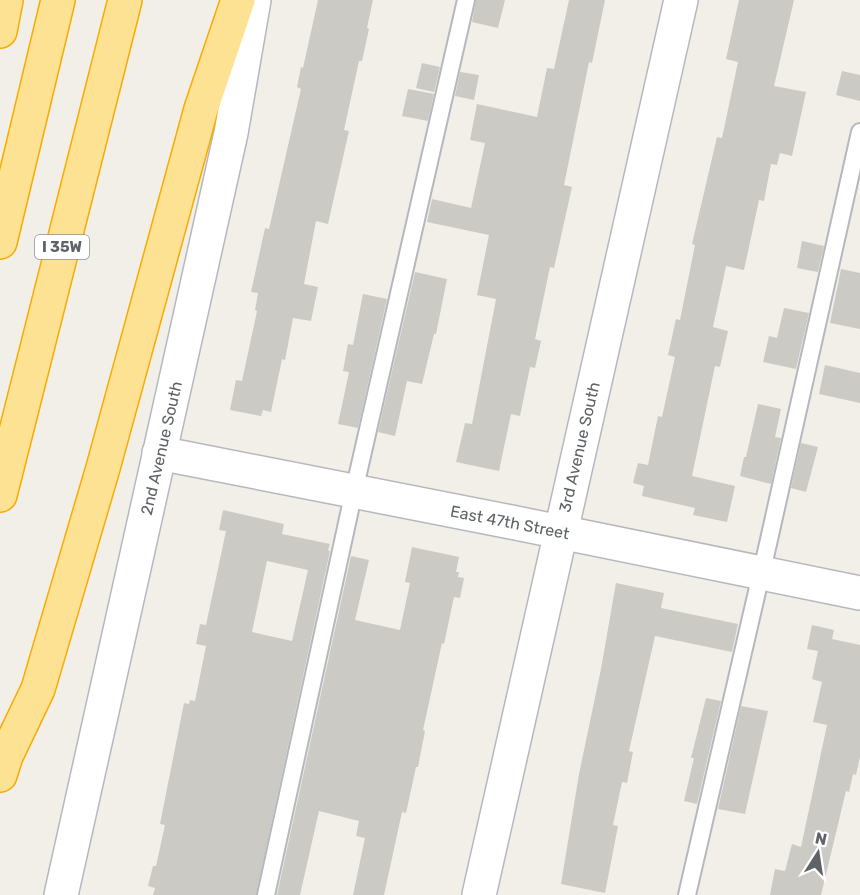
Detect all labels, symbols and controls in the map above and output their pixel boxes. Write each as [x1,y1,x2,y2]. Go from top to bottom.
road number: I 35W [35,235,89,259]
street label: 2nd Avenue South [137,379,186,517]
street label: 3rd Avenue South [555,380,604,514]
street label: East 47th Street [449,502,571,543]
north arrow [788,823,848,883]
text: N [813,828,829,849]

